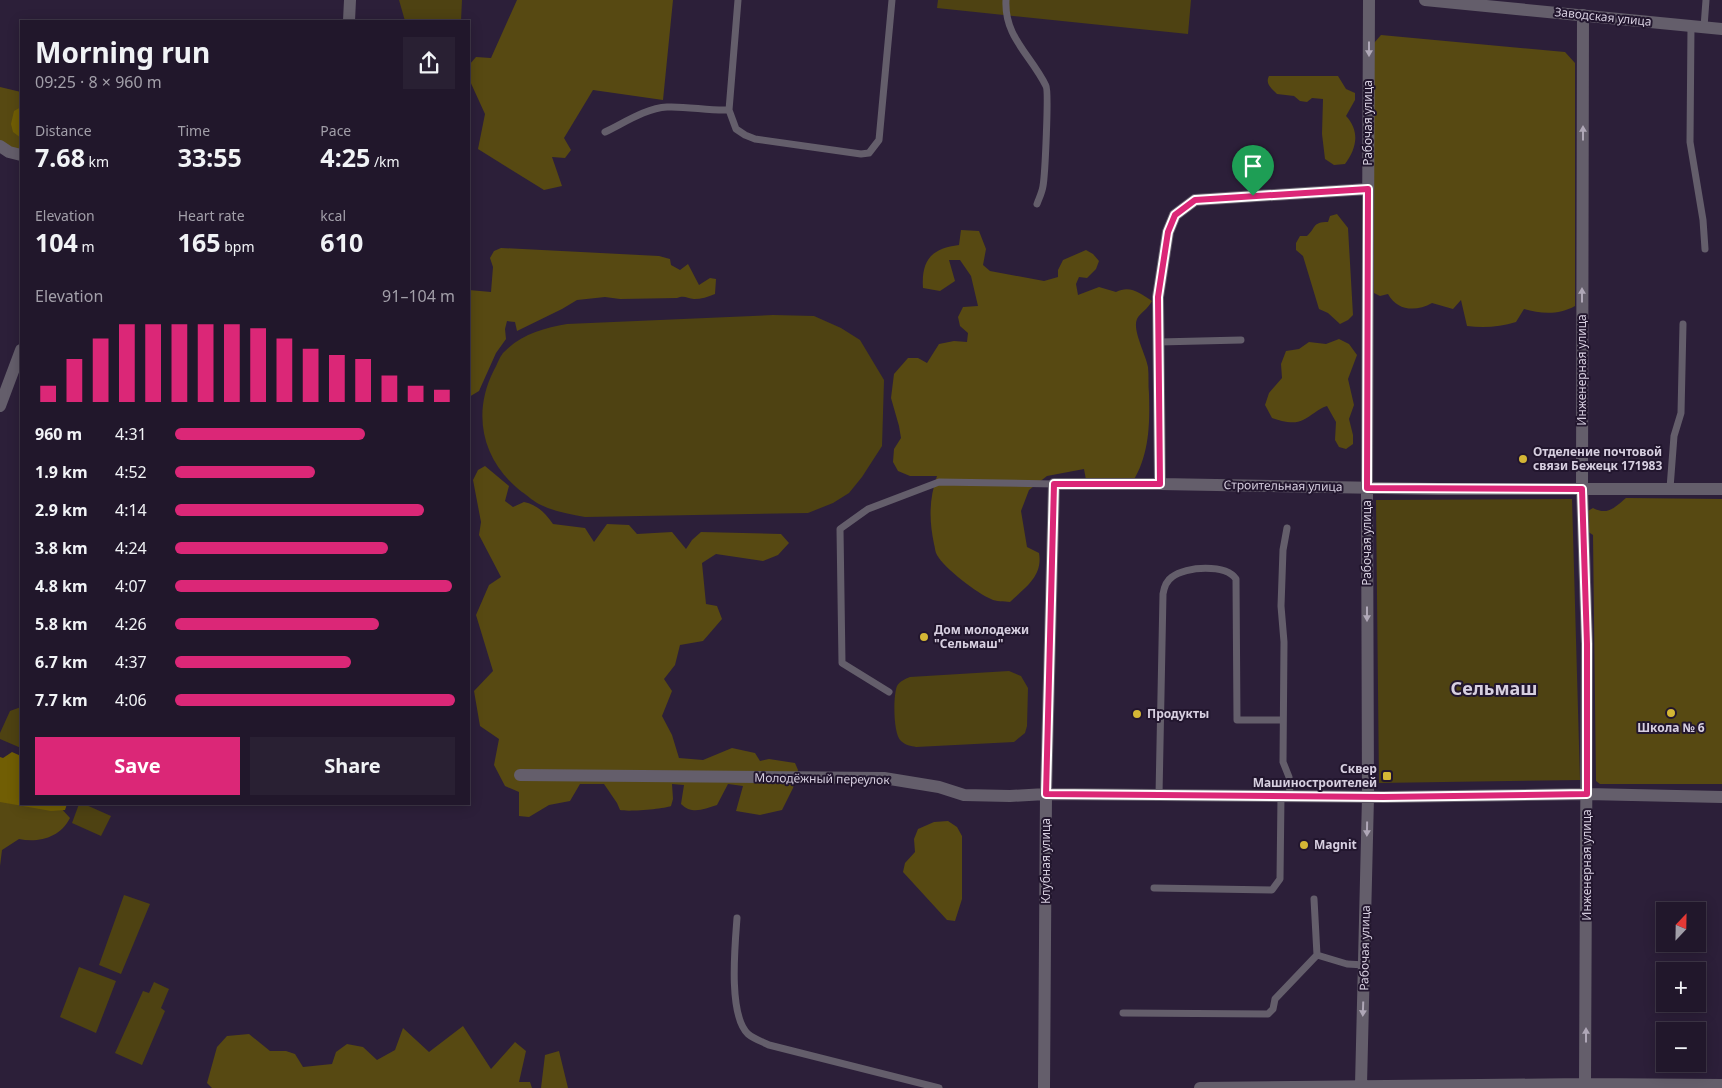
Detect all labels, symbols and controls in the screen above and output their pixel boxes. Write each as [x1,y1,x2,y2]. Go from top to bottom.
street label: Заводская улица [1554,3,1652,30]
text: Morning run [35,33,210,71]
button: share [403,37,455,89]
one-way arrow [1365,41,1373,57]
text: 09:25 · 8 × 960 m [35,71,162,93]
street label: Рабочая улица [1359,80,1376,166]
text: Distance [35,121,92,140]
text: Time [178,121,210,140]
text: Pace [320,121,351,140]
one-way arrow [1579,125,1587,141]
text: 7.68 [35,140,85,174]
text: 33:55 [178,140,242,174]
text: 4:25 [320,140,370,174]
pin [1232,145,1274,196]
text: km [85,152,109,171]
text: /km [370,152,400,171]
icon: arrive [1239,152,1267,180]
text: Elevation [35,206,95,225]
text: Heart rate [178,206,245,225]
text: kcal [320,206,346,225]
text: 104 [35,225,78,259]
text: 165 [178,225,221,259]
text: 610 [320,225,363,259]
text: m [78,237,95,256]
text: bpm [221,237,255,256]
text: Elevation [35,285,103,307]
text: 91–104 m [382,285,455,307]
one-way arrow [1578,287,1586,303]
street label: Инженерная улица [1573,314,1590,426]
text: 960 m [35,423,82,445]
text: 4:31 [115,423,147,445]
place label: Отделение почтовой связи Бежецк 171983 [1533,443,1662,474]
marker: Отделение почтовой связи Бежецк 171983 [1517,453,1529,465]
text: 1.9 km [35,461,87,483]
text: 4:52 [115,461,147,483]
street label: Строительная улица [1223,476,1343,495]
text: 2.9 km [35,499,87,521]
text: 4:14 [115,499,147,521]
street label: Рабочая улица [1358,500,1375,586]
text: 3.8 km [35,537,87,559]
text: 4:24 [115,537,147,559]
text: 4.8 km [35,575,87,597]
text: 4:07 [115,575,147,597]
one-way arrow [1363,606,1371,622]
text: 5.8 km [35,613,87,635]
text: 4:26 [115,613,147,635]
place label: Дом молодежи "Сельмаш" [934,621,1029,652]
marker: Дом молодежи "Сельмаш" [918,631,930,643]
text: 6.7 km [35,651,87,673]
text: 4:37 [115,651,147,673]
district label: Сельмаш [1451,676,1537,700]
text: 7.7 km [35,689,87,711]
text: 4:06 [115,689,147,711]
place label: Продукты [1147,705,1209,722]
marker: Школа № 6 [1665,707,1677,719]
marker: Продукты [1131,708,1143,720]
place label: Школа № 6 [1637,719,1705,736]
button: Save [35,737,240,795]
button: Share [250,737,455,795]
place label: Сквер Машиностроителей [1253,760,1377,791]
street label: Молодёжный переулок [754,769,890,788]
marker: Сквер Машиностроителей [1381,770,1393,782]
street label: Инженерная улица [1578,809,1595,921]
street label: Клубная улица [1037,818,1054,904]
one-way arrow [1363,821,1371,837]
place label: Magnit [1314,836,1357,853]
marker: Magnit [1298,839,1310,851]
north arrow [1656,902,1706,952]
map controls [1656,902,1706,1072]
street label: Рабочая улица [1355,905,1374,991]
button: + [1656,962,1706,1012]
one-way arrow [1359,1001,1367,1017]
button: − [1656,1022,1706,1072]
one-way arrow [1582,1027,1590,1043]

